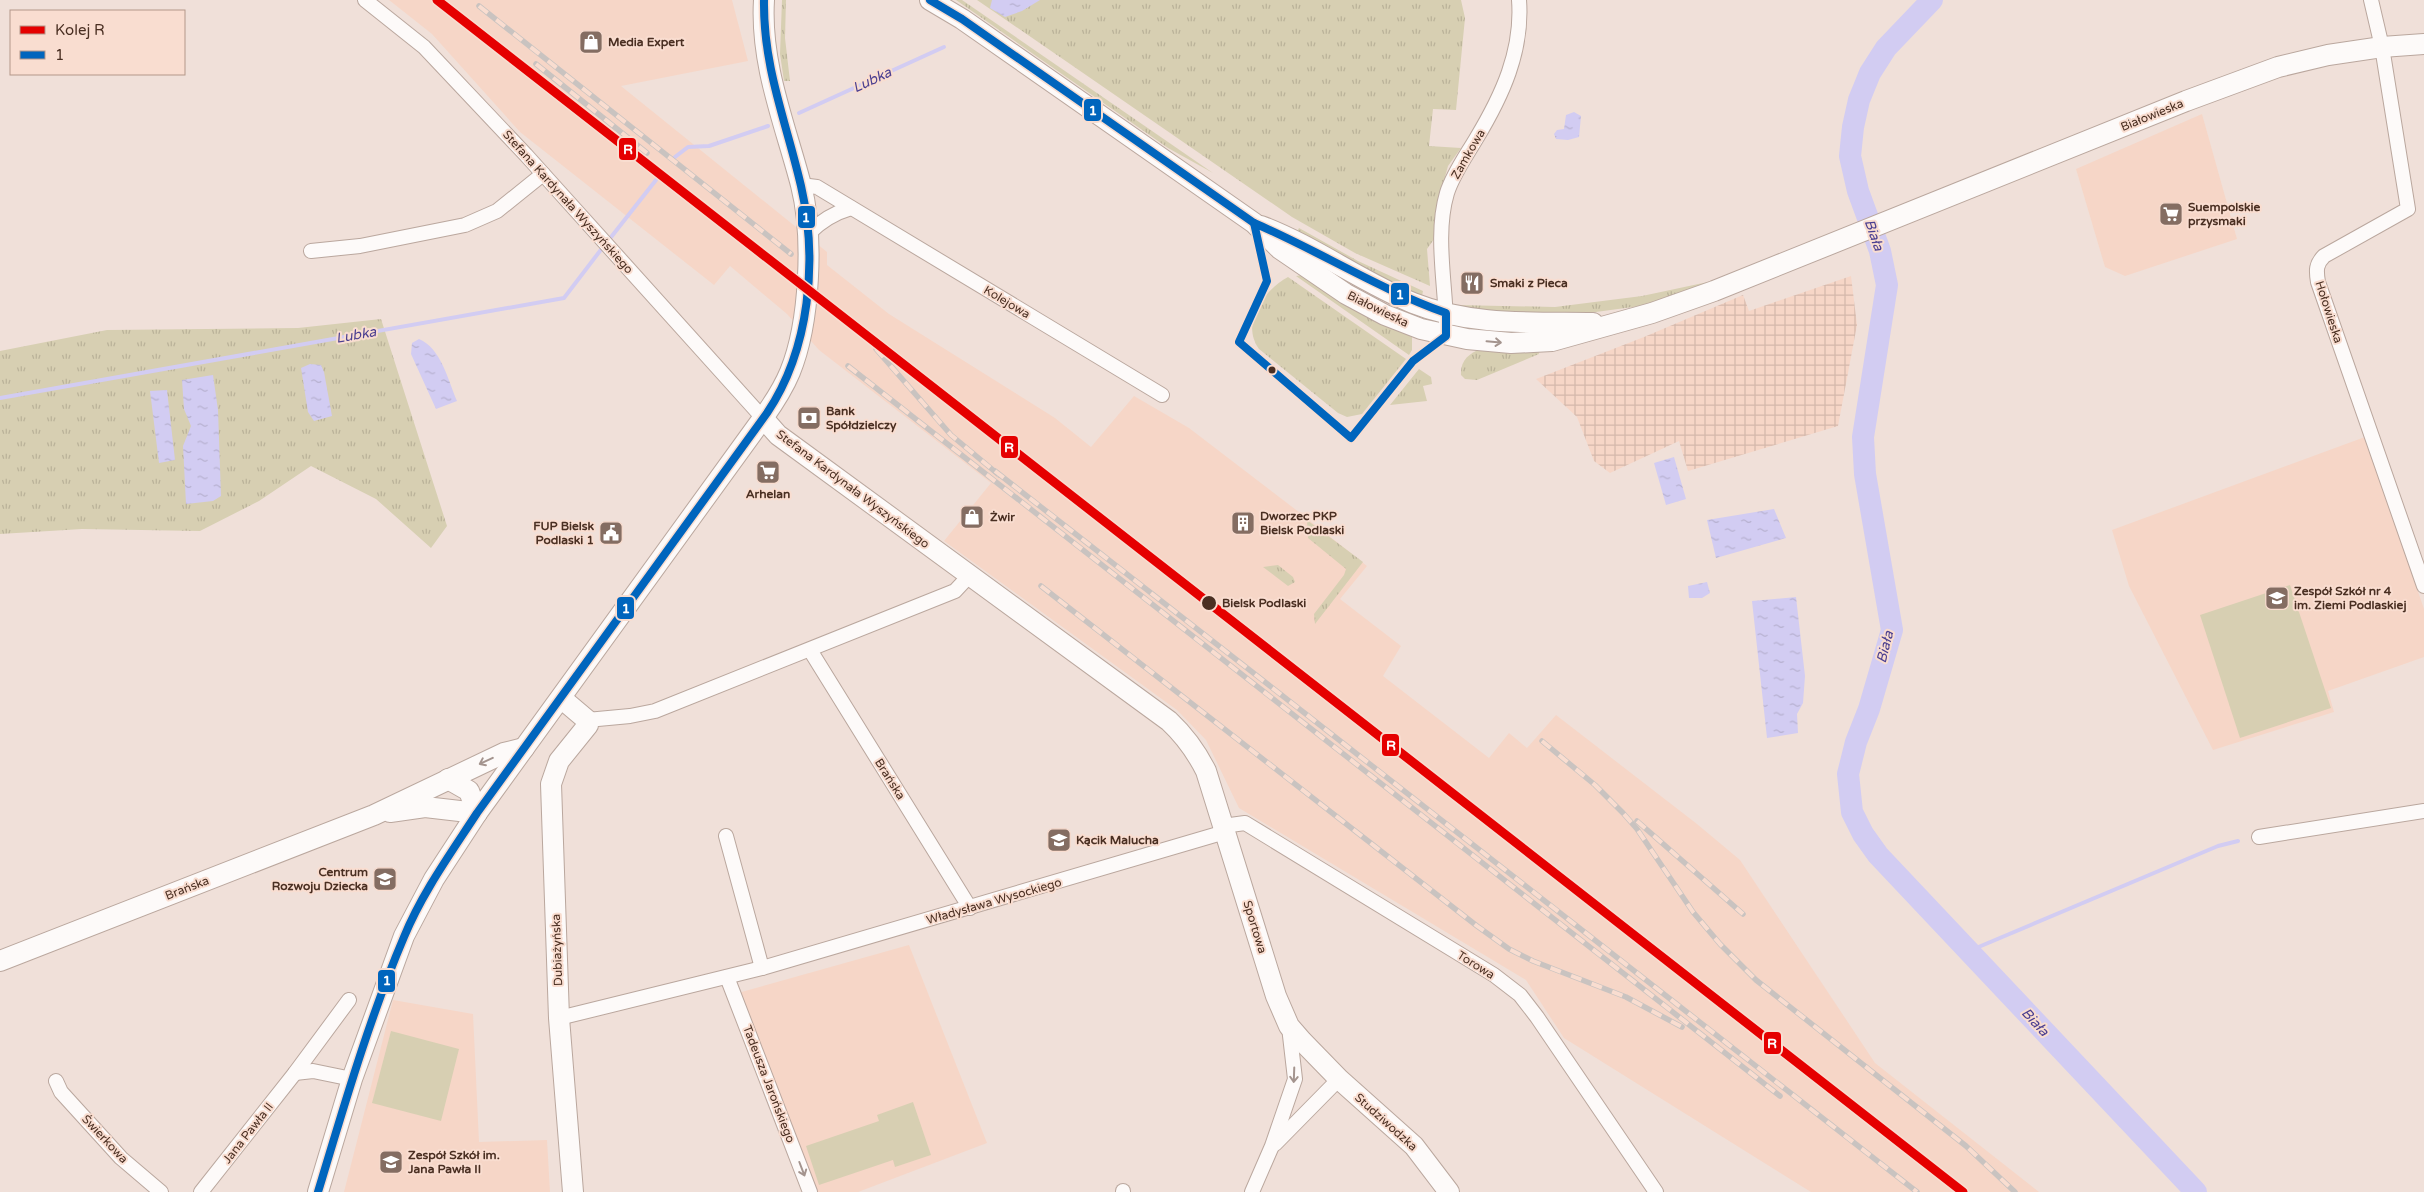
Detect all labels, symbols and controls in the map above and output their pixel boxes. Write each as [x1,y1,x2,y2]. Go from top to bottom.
legend [10,10,185,75]
text: Kolej R [55,21,105,39]
shop icon: Media Expert [578,29,604,55]
place label: Media Expert [608,35,685,50]
text: 1 [55,46,64,64]
water label: Lubka [850,63,895,96]
street label: Białowieska [2119,96,2185,134]
line badge: 1 [1083,98,1102,122]
text: 1 [1089,102,1097,119]
street label: Zamkowa [1448,127,1488,181]
street label: Stefana Kardynała Wyszyńskiego [500,128,636,276]
line badge: R [618,137,637,161]
text: R [623,141,633,158]
place label: Suempolskie przysmaki [2188,200,2261,229]
supermarket icon: Suempolskie przysmaki [2158,201,2184,227]
line badge: 1 [797,205,816,229]
text: 1 [802,209,810,226]
water label: Biała [1861,217,1888,254]
restaurant icon: Smaki z Pieca [1459,270,1485,296]
place label: Smaki z Pieca [1490,276,1568,290]
street label: Hołowieska [2312,279,2346,345]
line badge: 1 [1390,282,1410,306]
street label: Kolejowa [981,283,1033,321]
text: 1 [1396,286,1404,303]
street label: Białowieska [1345,288,1411,330]
water label: Lubka [334,323,379,347]
one-way arrow [1486,337,1502,346]
unlabelled marker [1267,365,1277,375]
place label: Bank Spółdzielczy [826,404,897,433]
bank icon: Bank Spółdzielczy [796,405,822,431]
street label: Stefana Kardynała Wyszyńskiego [774,427,932,551]
line badge: R [1000,435,1019,459]
text: R [1004,439,1014,456]
supermarket icon: Arhelan [755,459,781,485]
place label: Arhelan [746,487,790,501]
shop icon: Żwir [959,504,985,530]
place label: Dworzec PKP Bielsk Podlaski [1260,509,1344,537]
place label: Żwir [990,510,1015,524]
building icon: Dworzec PKP Bielsk Podlaski [1230,510,1256,536]
place label: FUP Bielsk Podlaski 1 [533,519,594,547]
public building icon: FUP Bielsk Podlaski 1 [598,520,624,546]
place label: Zespół Szkół nr 4 im. Ziemi Podlaskiej [2294,584,2406,613]
school or university icon: Zespół Szkół nr 4 im. Ziemi Podlaskiej [2264,585,2290,611]
marker: Bielsk Podlaski [1200,594,1218,612]
line badge: 1 [616,596,635,620]
place label: Bielsk Podlaski [1222,596,1306,610]
text: 1 [622,600,630,617]
water label: Biała [1873,628,1897,665]
line badge: R [1381,733,1400,757]
text: R [1386,737,1396,754]
street label: Brańska [872,756,908,802]
one-way arrow [478,757,493,767]
school or university icon: Kącik Malucha [1046,827,1072,853]
place label: Kącik Malucha [1076,833,1159,847]
place label: Centrum Rozwoju Dziecka [272,865,368,894]
school or university icon: Centrum Rozwoju Dziecka [372,866,398,892]
street label: Brańska [163,873,211,903]
street label: Władysława Wysockiego [925,875,1063,927]
street label: Sportowa [1240,899,1270,955]
street label: Dubiażyńska [549,914,565,986]
street label: Torowa [1455,948,1497,982]
line badge: 1 [377,969,396,993]
text: 1 [383,972,391,989]
water label: Biała [2018,1004,2053,1040]
street label: Tadeusza Jarońskiego [740,1023,798,1145]
line badge: R [1763,1031,1782,1055]
text: R [1767,1035,1777,1052]
one-way arrow [1289,1066,1299,1082]
street label: Studziwodzka [1352,1090,1420,1154]
street label: Jana Pawła II [220,1100,276,1166]
street label: Świerkowa [79,1112,131,1166]
place label: Zespół Szkół im. Jana Pawła II [407,1148,500,1176]
school or university icon: Zespół Szkół im. Jana Pawła II [378,1149,404,1175]
one-way arrow [797,1161,807,1176]

